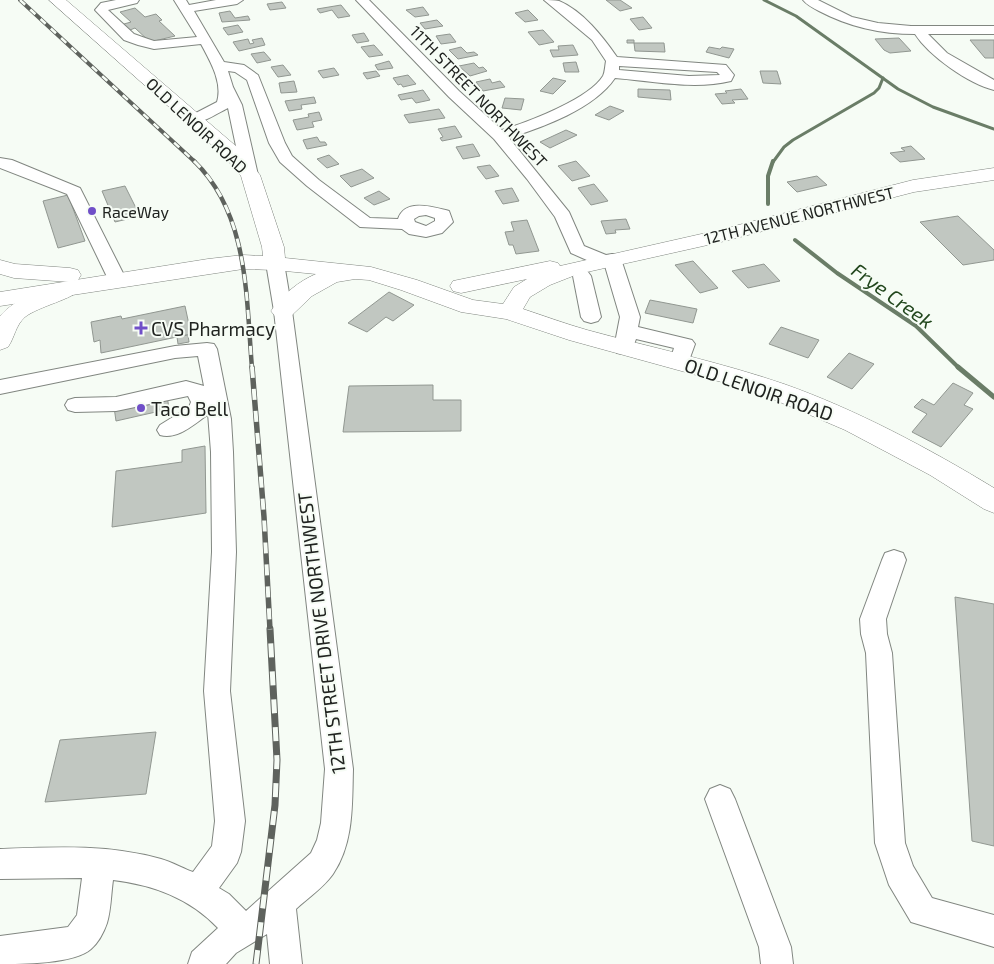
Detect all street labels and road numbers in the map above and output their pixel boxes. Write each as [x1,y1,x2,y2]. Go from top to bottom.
street label: 11TH STREET NORTHWEST [407,21,551,171]
street label: OLD LENOIR ROAD [143,73,251,177]
street label: 12TH AVENUE NORTHWEST [702,182,896,248]
street label: OLD LENOIR ROAD [682,353,836,425]
street label: 12TH STREET DRIVE NORTHWEST [292,491,350,775]

